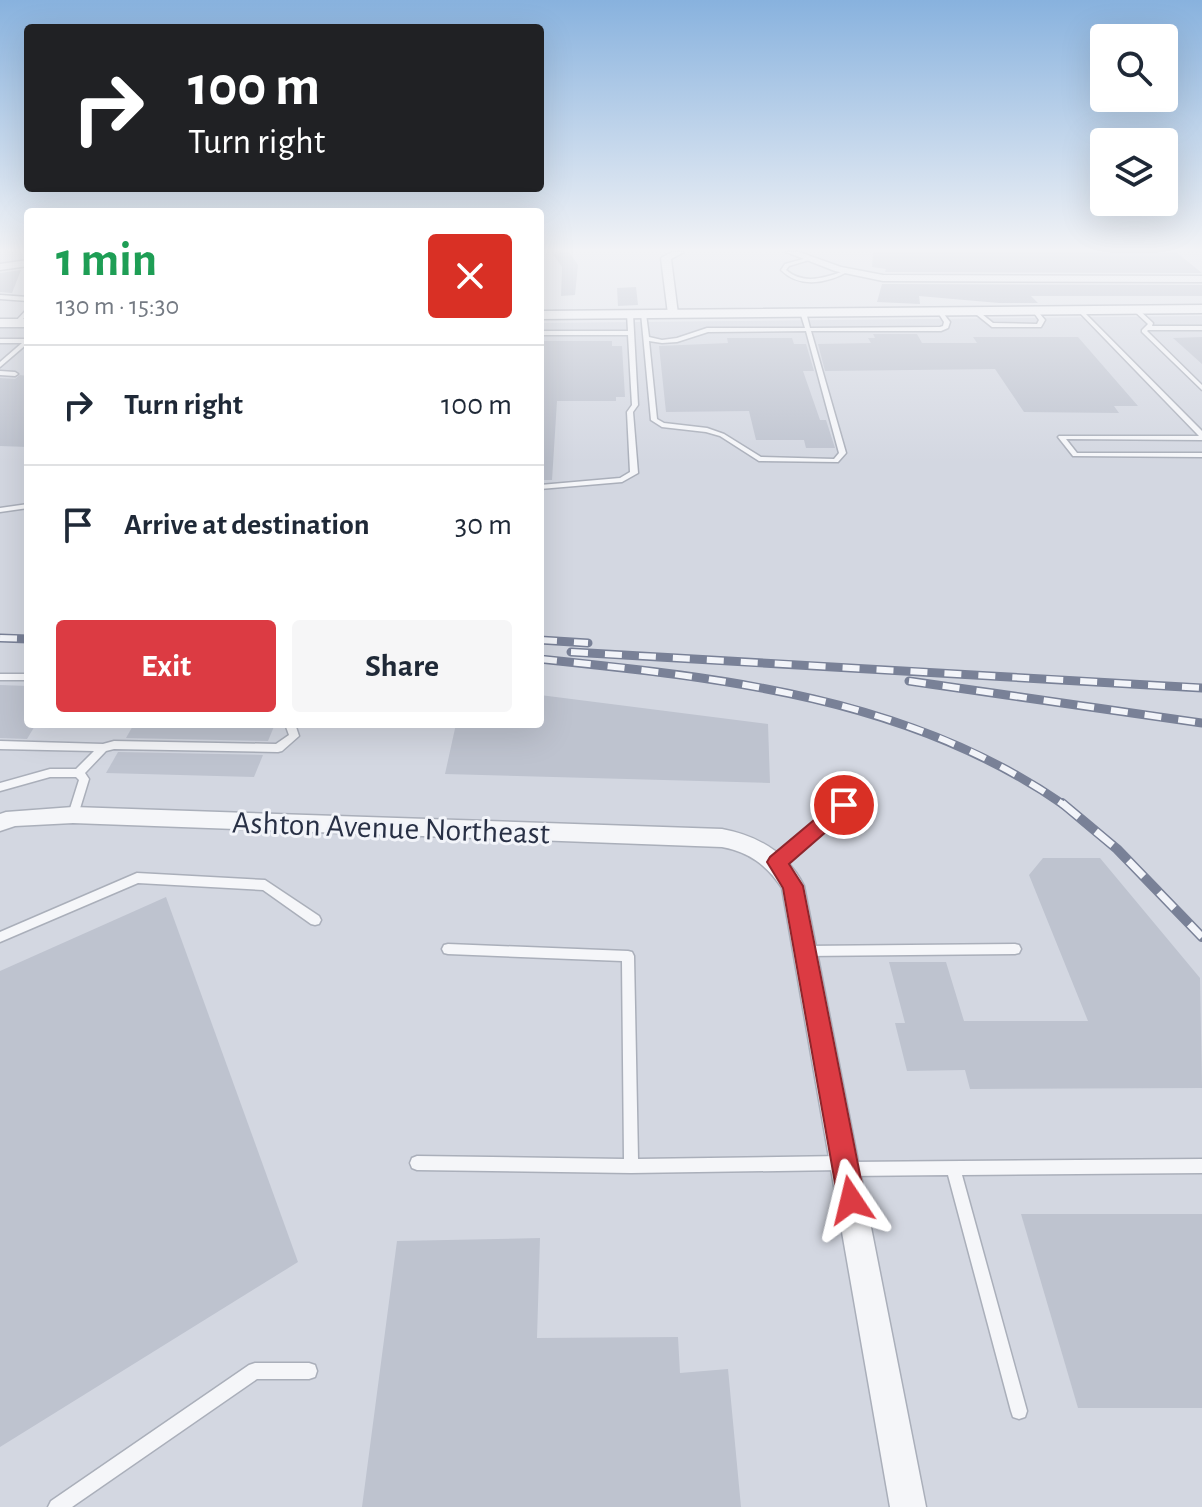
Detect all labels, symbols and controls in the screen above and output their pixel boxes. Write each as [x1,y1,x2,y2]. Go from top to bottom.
map controls [1090,24,1178,216]
button: search [1090,24,1178,112]
icon: right [56,56,160,160]
text: 100 m [188,59,320,115]
text: Turn right [188,124,325,160]
button: layers [1090,128,1178,216]
button: close [428,234,512,318]
text: 1 min [56,237,157,285]
text: 130 m · 15:30 [56,293,179,319]
icon: right [56,383,100,427]
text: Turn right [124,390,243,420]
text: 100 m [441,390,512,420]
icon: arrive [56,503,100,547]
text: Arrive at destination [124,510,370,540]
text: 30 m [455,510,512,540]
button: Exit [56,620,276,712]
button: Share [292,620,512,712]
pin [810,771,878,839]
icon: arrive [822,783,866,827]
street label: Ashton Avenue Northeast [232,806,550,850]
position arrow [809,1158,893,1242]

